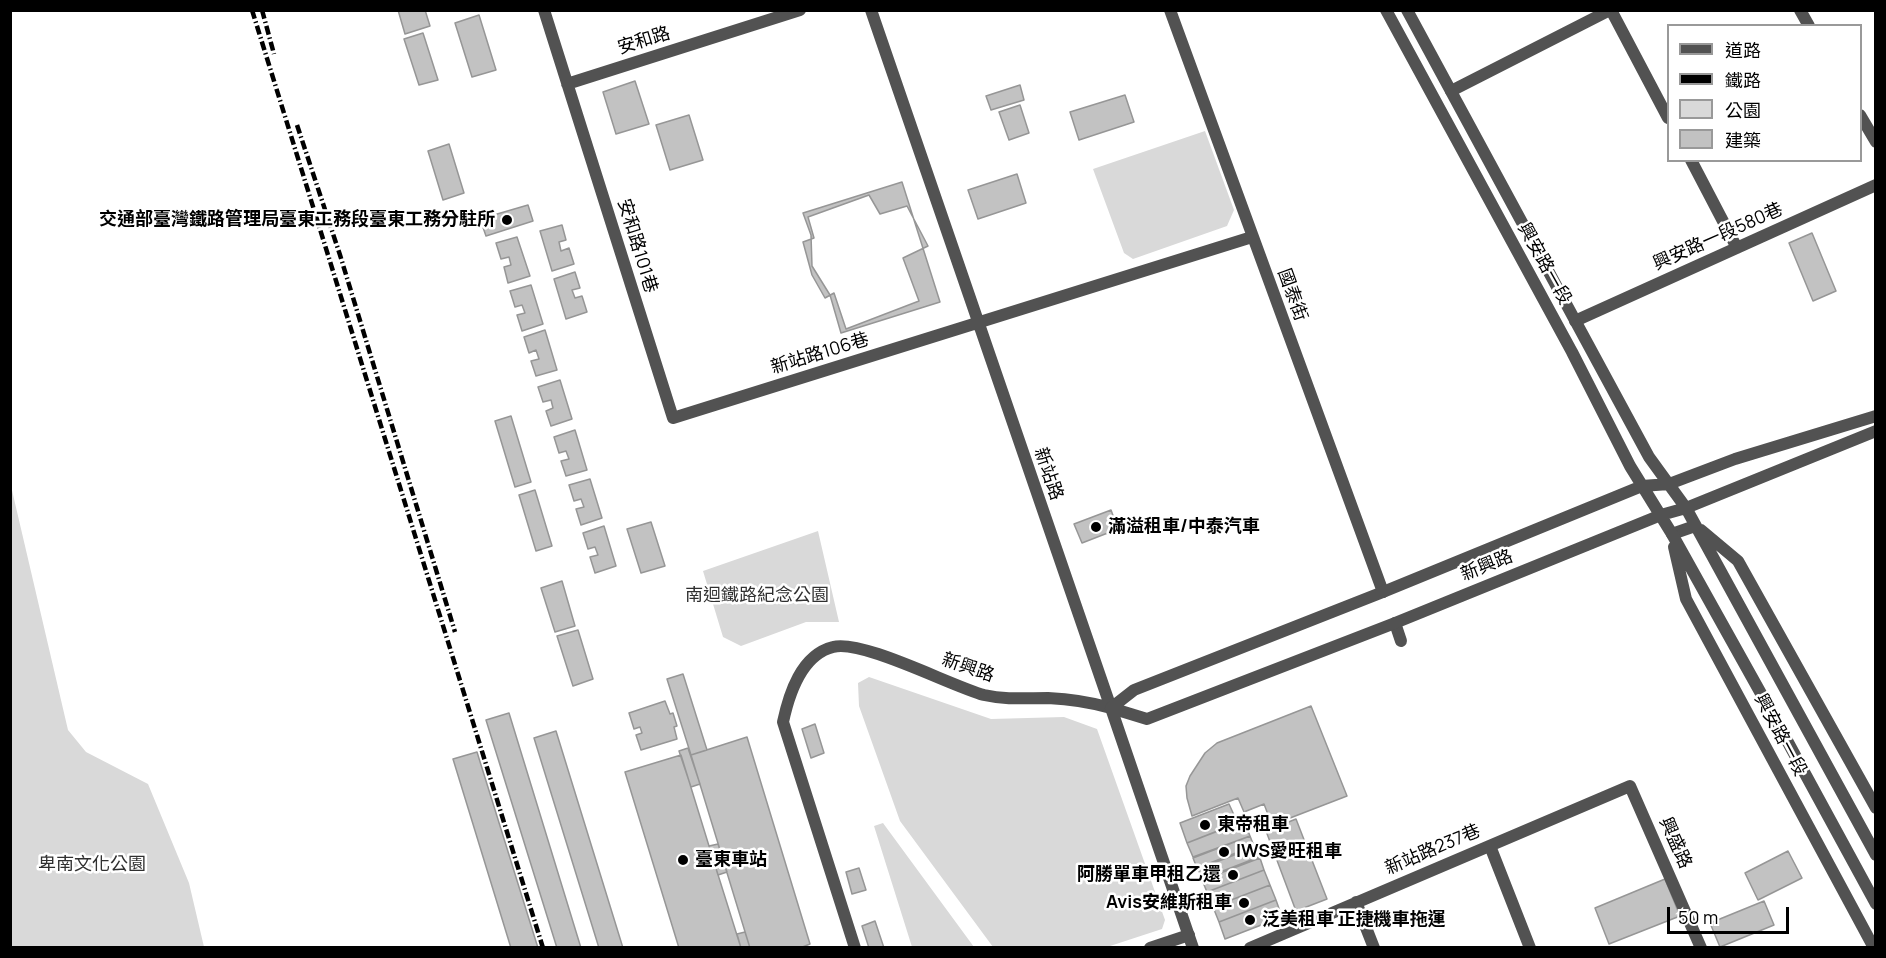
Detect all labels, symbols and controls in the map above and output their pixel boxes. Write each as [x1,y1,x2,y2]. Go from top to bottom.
street label: 安和路 [615,23,673,59]
legend [1667,24,1862,162]
text: 道路 [1725,38,1761,62]
text: 鐵路 [1725,68,1761,92]
text: 公園 [1725,98,1761,122]
text: 建築 [1725,128,1761,152]
street label: 安和路101巷 [612,196,662,296]
street label: 興安路一段580巷 [1650,199,1786,275]
place label: 交通部臺灣鐵路管理局臺東工務段臺東工務分駐所 [99,209,495,231]
marker: 交通部臺灣鐵路管理局臺東工務段臺東工務分駐所 [500,213,514,227]
street label: 興安路一段 [1513,219,1575,309]
street label: 國泰街 [1273,266,1311,324]
street label: 新站路106巷 [768,329,872,379]
street label: 新站路 [1029,445,1067,503]
place label: 滿溢租車/中泰汽車 [1108,516,1260,538]
marker: 滿溢租車/中泰汽車 [1089,520,1103,534]
street label: 新興路 [1458,546,1516,586]
park label: 南迴鐵路紀念公園 [685,585,829,607]
street label: 新興路 [939,649,997,687]
street label: 興安路一段 [1749,690,1811,780]
place label: 東帝租車 [1217,814,1289,836]
street label: 興盛路 [1654,814,1696,872]
marker: 東帝租車 [1198,818,1212,832]
street label: 新站路237巷 [1382,820,1484,880]
place label: IWS愛旺租車 [1236,841,1342,863]
marker: IWS愛旺租車 [1217,845,1231,859]
place label: 臺東車站 [695,849,767,871]
marker: 臺東車站 [676,853,690,867]
park label: 卑南文化公園 [38,854,146,876]
place label: 阿勝單車甲租乙還 [1077,864,1221,886]
marker: 阿勝單車甲租乙還 [1226,868,1240,882]
place label: Avis安維斯租車 [1106,892,1232,914]
scale bar [1670,895,1792,933]
marker: Avis安維斯租車 [1237,896,1251,910]
text: 50 m [1678,905,1718,929]
place label: 泛美租車 正捷機車拖運 [1262,909,1446,931]
marker: 泛美租車 正捷機車拖運 [1243,913,1257,927]

